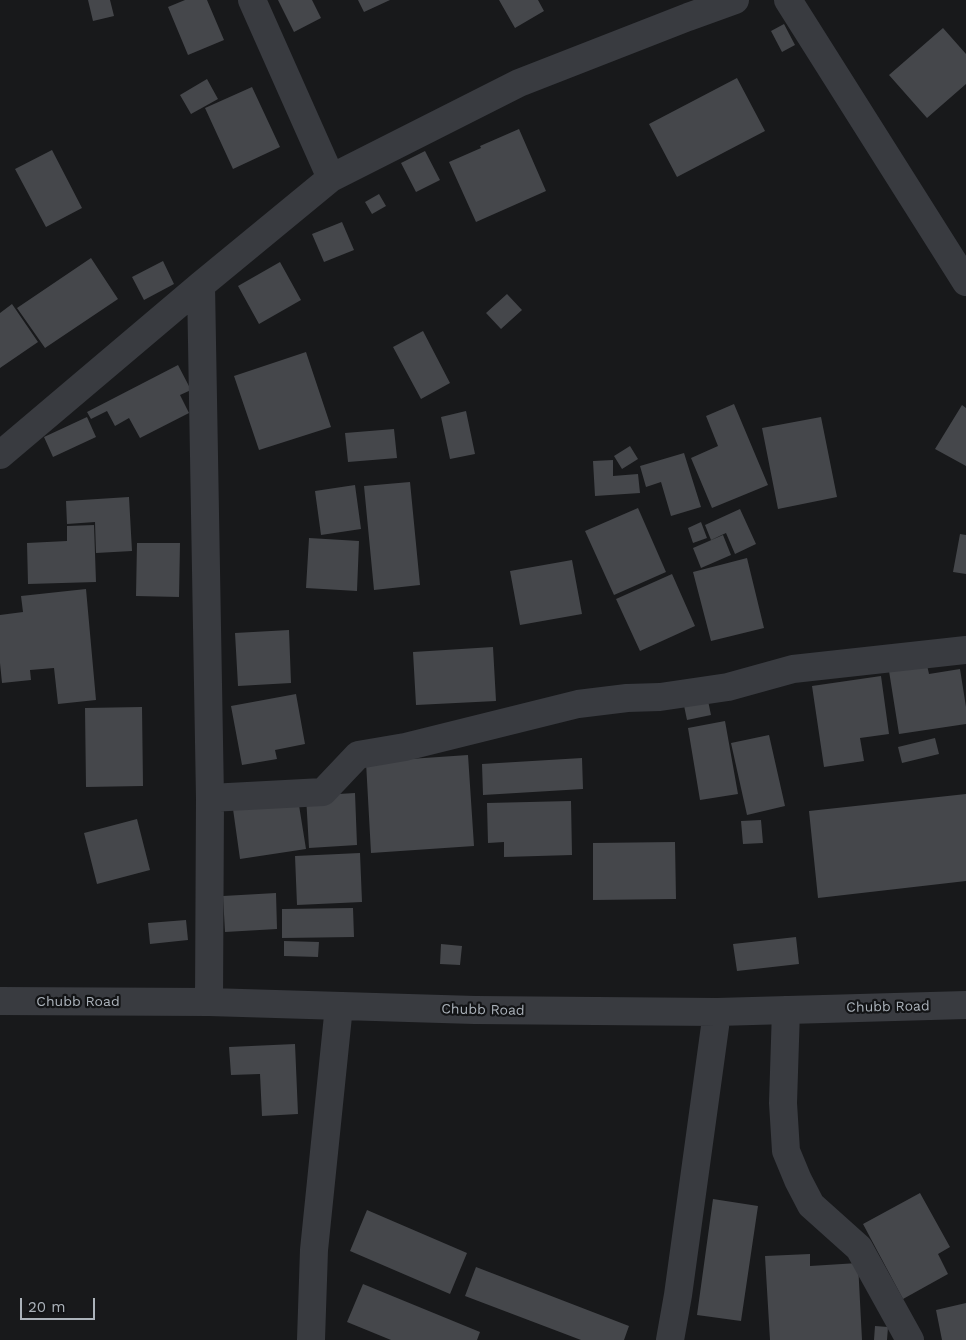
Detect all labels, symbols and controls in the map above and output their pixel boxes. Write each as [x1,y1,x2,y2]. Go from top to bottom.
street label: Chubb Road [36,994,120,1010]
street label: Chubb Road [846,998,930,1016]
street label: Chubb Road [441,1001,525,1019]
scale bar [22,1288,98,1320]
text: 20 m [28,1298,66,1316]

